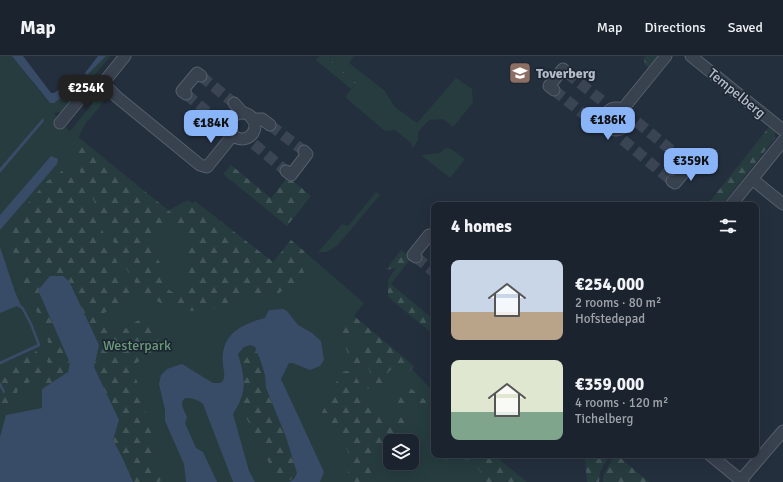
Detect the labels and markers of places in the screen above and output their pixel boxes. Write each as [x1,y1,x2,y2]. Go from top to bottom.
school or university icon: Toverberg [507,60,533,86]
place label: Toverberg [536,65,596,82]
pin: €254K [58,75,114,109]
pin: €186K [580,107,636,141]
pin: €184K [183,110,239,144]
pin: €359K [663,148,719,182]

